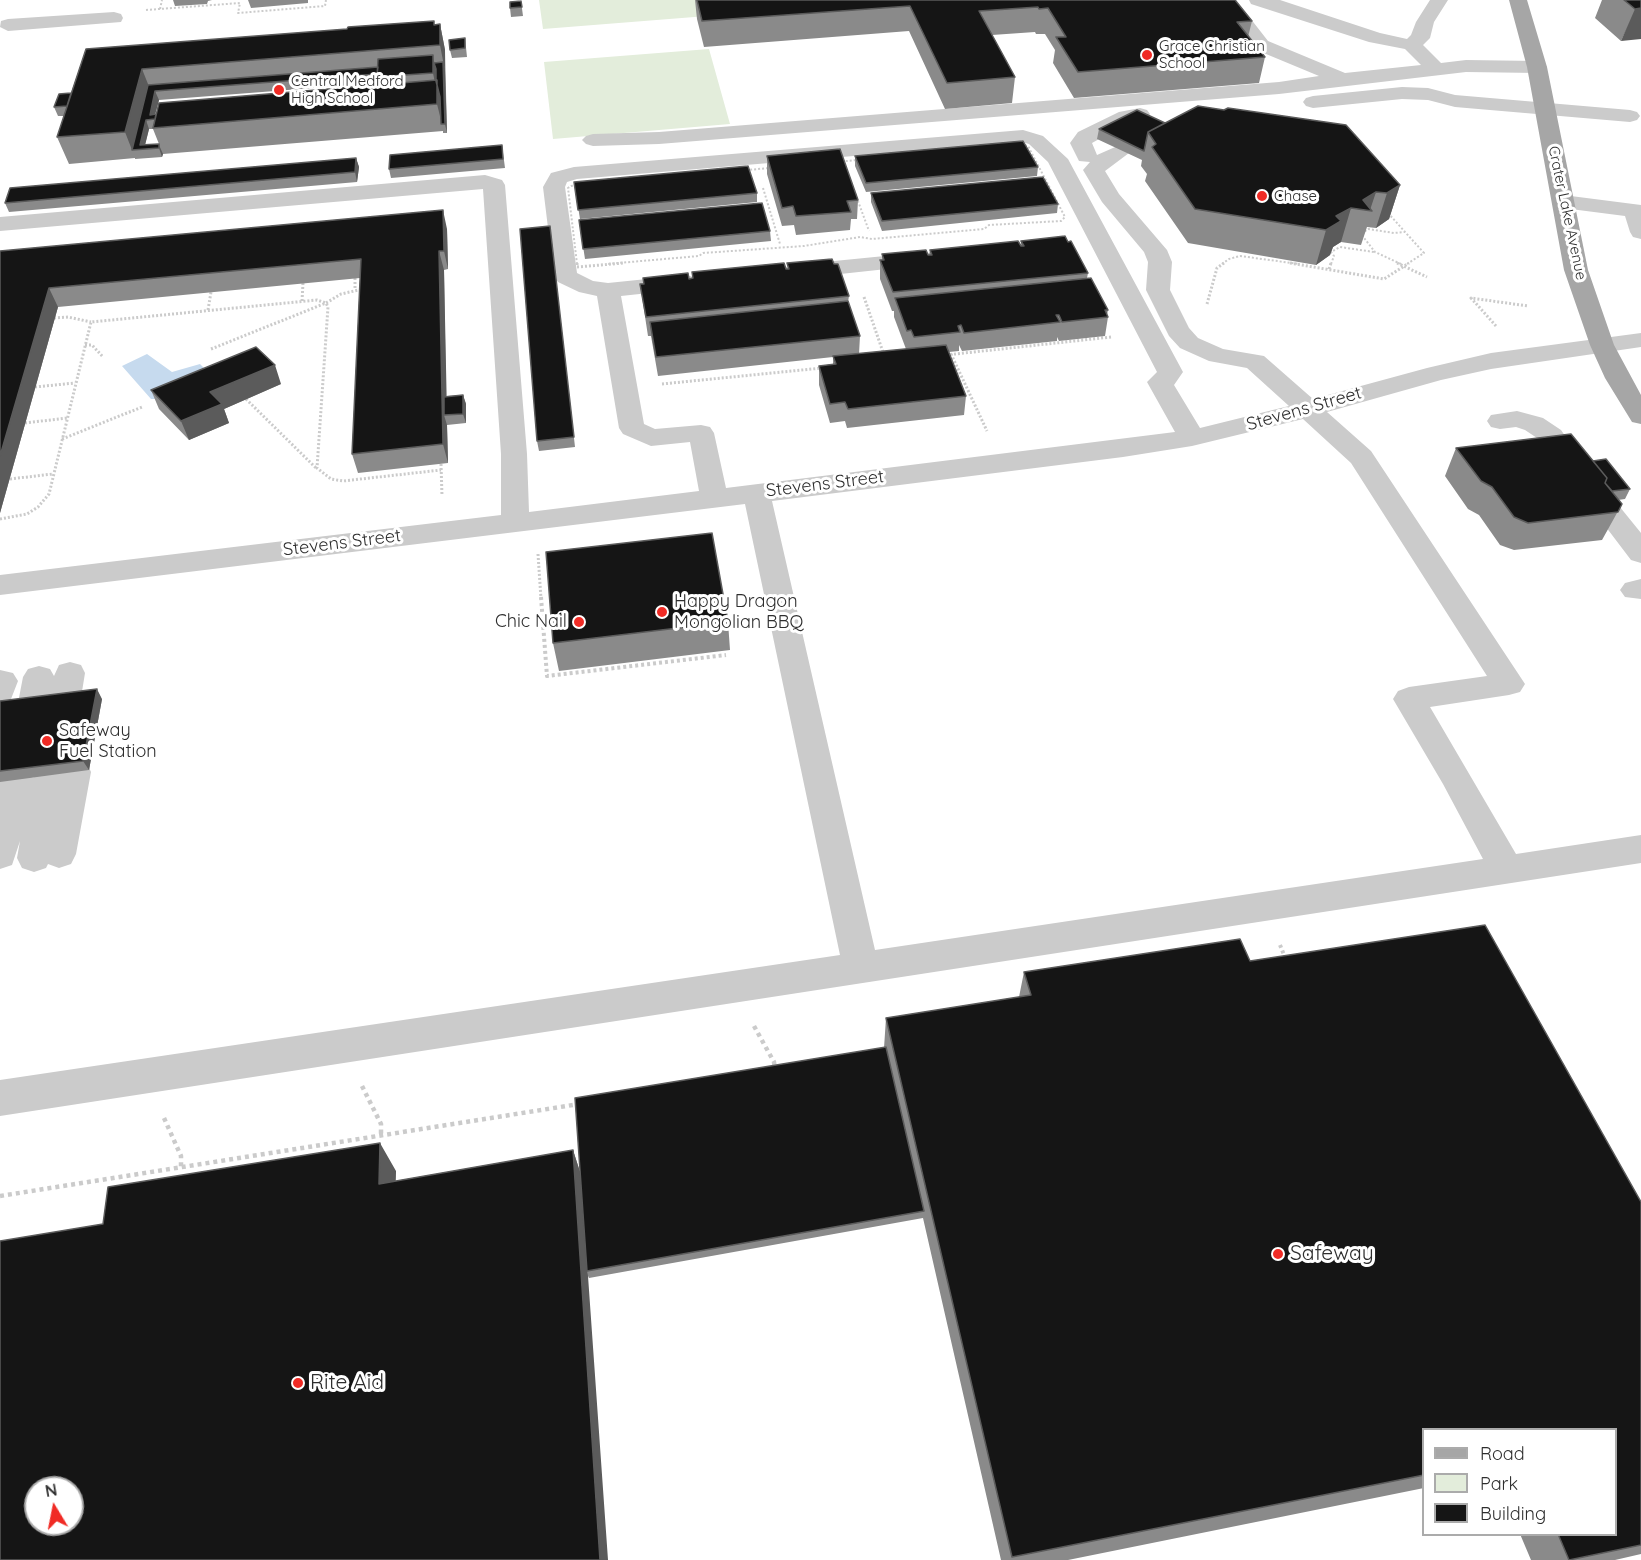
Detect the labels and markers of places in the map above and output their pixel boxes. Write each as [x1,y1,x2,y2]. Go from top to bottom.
place label: Grace Christian School [1159,37,1265,72]
marker: Grace Christian School [1140,48,1154,62]
place label: Central Medford High School [291,72,404,107]
marker: Central Medford High School [272,83,286,97]
place label: Chase [1274,187,1317,205]
marker: Chase [1255,189,1269,203]
place label: Happy Dragon Mongolian BBQ [674,591,804,634]
marker: Happy Dragon Mongolian BBQ [655,605,669,619]
place label: Chic Nail [495,611,567,633]
marker: Chic Nail [572,615,586,629]
place label: Safeway Fuel Station [59,720,157,762]
marker: Safeway Fuel Station [40,734,54,748]
place label: Safeway [1290,1241,1374,1267]
marker: Safeway [1271,1247,1285,1261]
place label: Rite Aid [310,1370,384,1396]
marker: Rite Aid [291,1376,305,1390]

